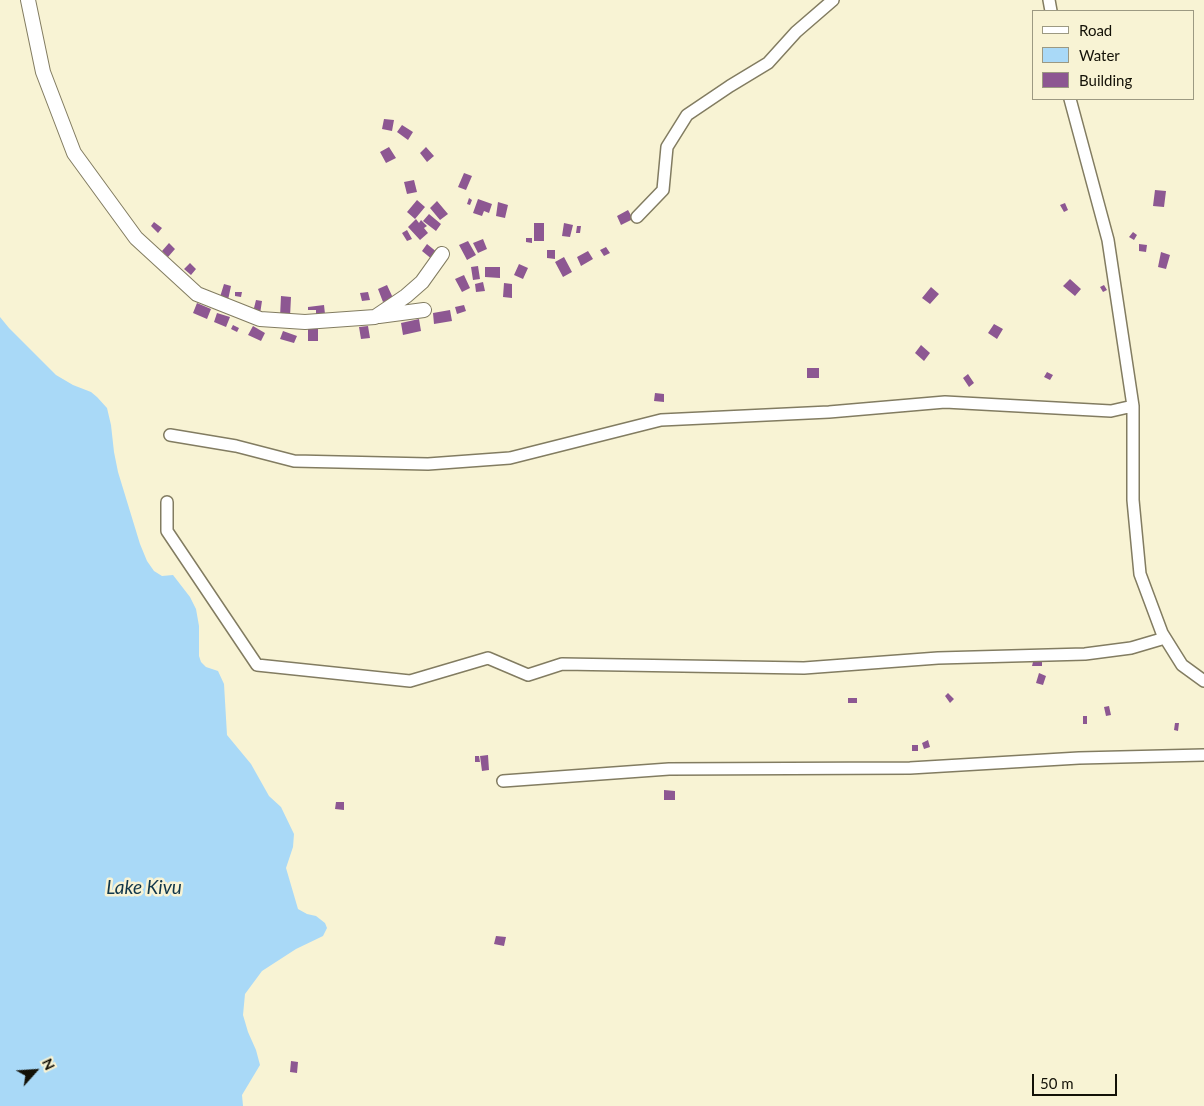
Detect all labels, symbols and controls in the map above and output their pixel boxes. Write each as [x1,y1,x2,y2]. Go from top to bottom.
legend [1032,10,1194,100]
text: Road [1079,21,1112,39]
text: Water [1079,46,1120,64]
text: Building [1079,71,1132,89]
water label: Lake Kivu [106,877,182,899]
north arrow [10,1046,60,1096]
text: N [39,1056,59,1073]
scale bar [1034,1064,1119,1096]
text: 50 m [1040,1074,1074,1092]

